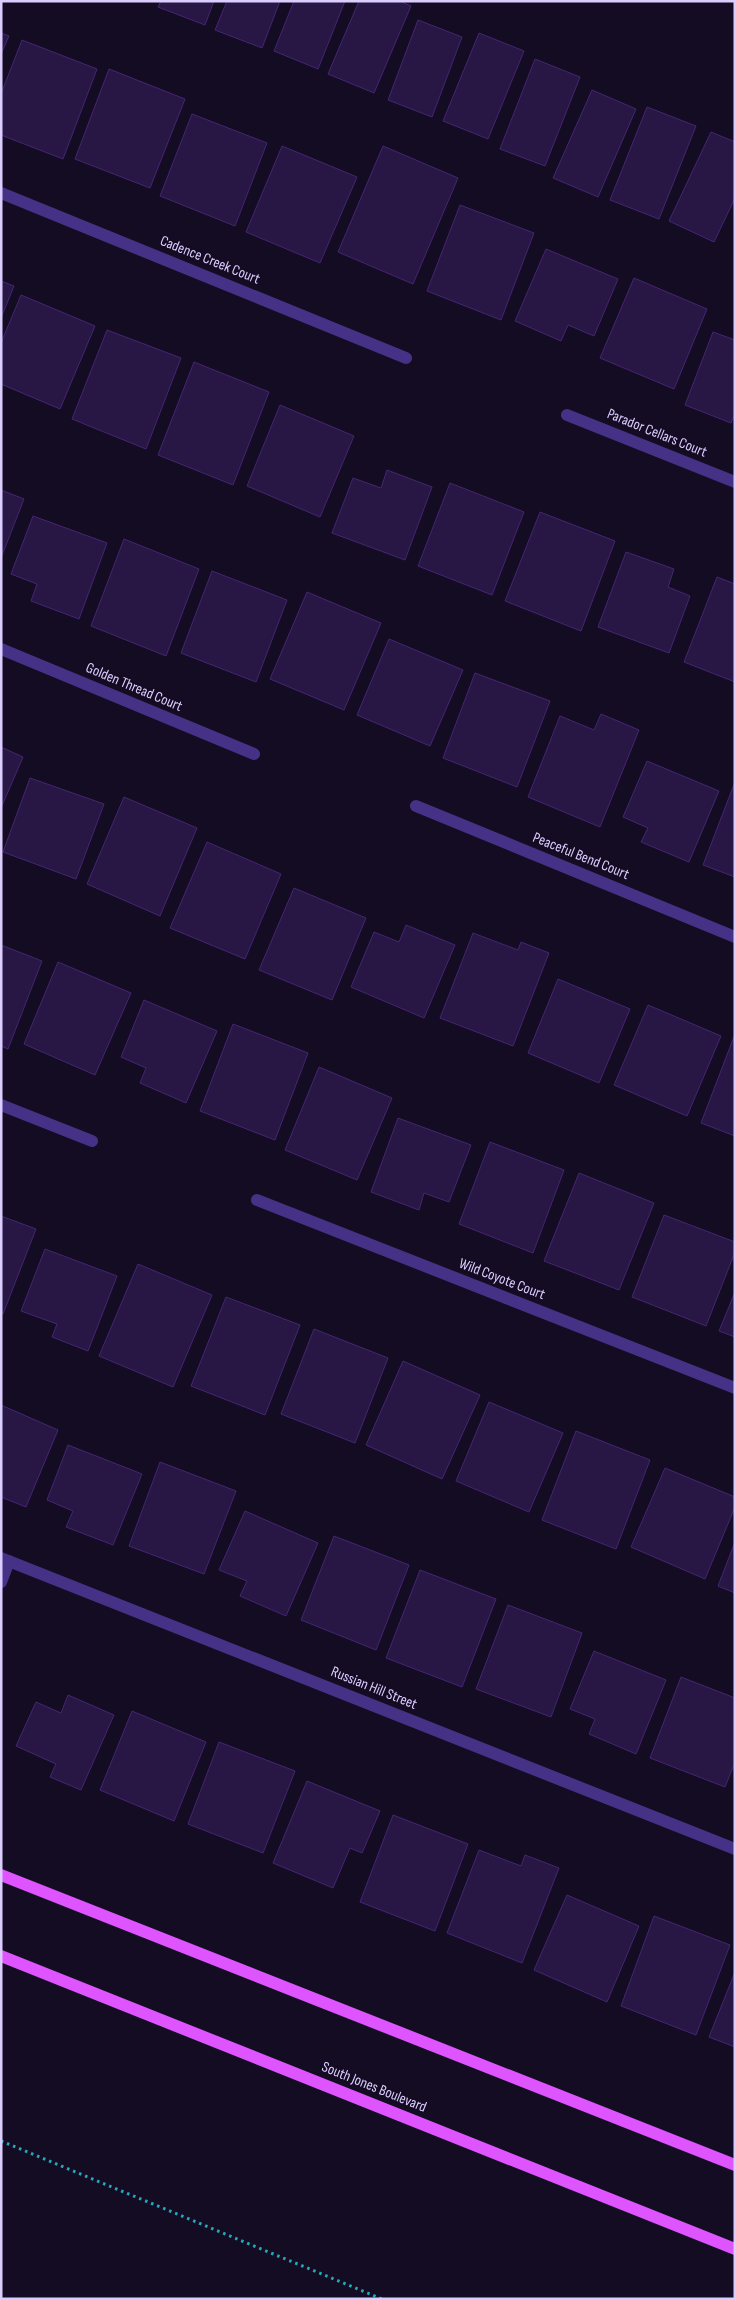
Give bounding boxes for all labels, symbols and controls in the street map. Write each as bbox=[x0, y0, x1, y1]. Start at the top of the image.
street label: Cadence Creek Court bbox=[157, 231, 263, 289]
street label: Parador Cellars Court bbox=[604, 404, 710, 462]
street label: Golden Thread Court bbox=[83, 658, 186, 716]
street label: Peaceful Bend Court bbox=[530, 828, 632, 884]
street label: Wild Coyote Court bbox=[456, 1254, 548, 1304]
street label: Russian Hill Street bbox=[328, 1662, 420, 1714]
street label: South Jones Boulevard bbox=[319, 2057, 429, 2117]

